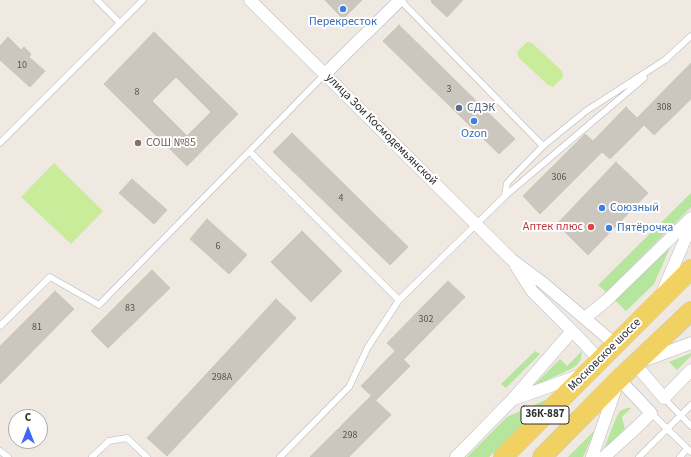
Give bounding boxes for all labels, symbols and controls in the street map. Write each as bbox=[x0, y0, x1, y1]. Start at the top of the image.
marker: Перекресток bbox=[338, 4, 348, 14]
place label: Перекресток bbox=[309, 15, 377, 29]
house number: 10 bbox=[17, 60, 27, 72]
street label: улица Зои Космодемьянской bbox=[322, 71, 440, 189]
house number: 3 bbox=[447, 84, 451, 96]
house number: 8 bbox=[135, 87, 139, 99]
place label: СДЭК bbox=[467, 101, 495, 115]
house number: 308 bbox=[657, 102, 671, 114]
marker: СДЭК bbox=[454, 103, 464, 113]
marker: Ozon bbox=[469, 116, 479, 126]
place label: Ozon bbox=[461, 127, 487, 141]
place label: СОШ №85 bbox=[146, 136, 196, 150]
marker: СОШ №85 bbox=[133, 138, 143, 148]
house number: 306 bbox=[552, 172, 566, 184]
house number: 4 bbox=[339, 193, 343, 205]
place label: Союзный bbox=[610, 201, 659, 215]
marker: Союзный bbox=[597, 203, 607, 213]
place label: Аптек плюс bbox=[523, 220, 583, 234]
place label: Пятёрочка bbox=[617, 221, 673, 235]
marker: Аптек плюс bbox=[586, 222, 596, 232]
marker: Пятёрочка bbox=[604, 223, 614, 233]
house number: 6 bbox=[216, 241, 220, 253]
house number: 83 bbox=[125, 303, 135, 315]
house number: 302 bbox=[419, 314, 433, 326]
street label: Московское шоссе bbox=[566, 316, 644, 394]
house number: 81 bbox=[32, 322, 42, 334]
house number: 298А bbox=[212, 372, 232, 384]
road number: 36К-887 bbox=[521, 406, 569, 424]
north arrow bbox=[8, 409, 48, 449]
text: С bbox=[25, 410, 31, 425]
house number: 298 bbox=[343, 430, 357, 442]

